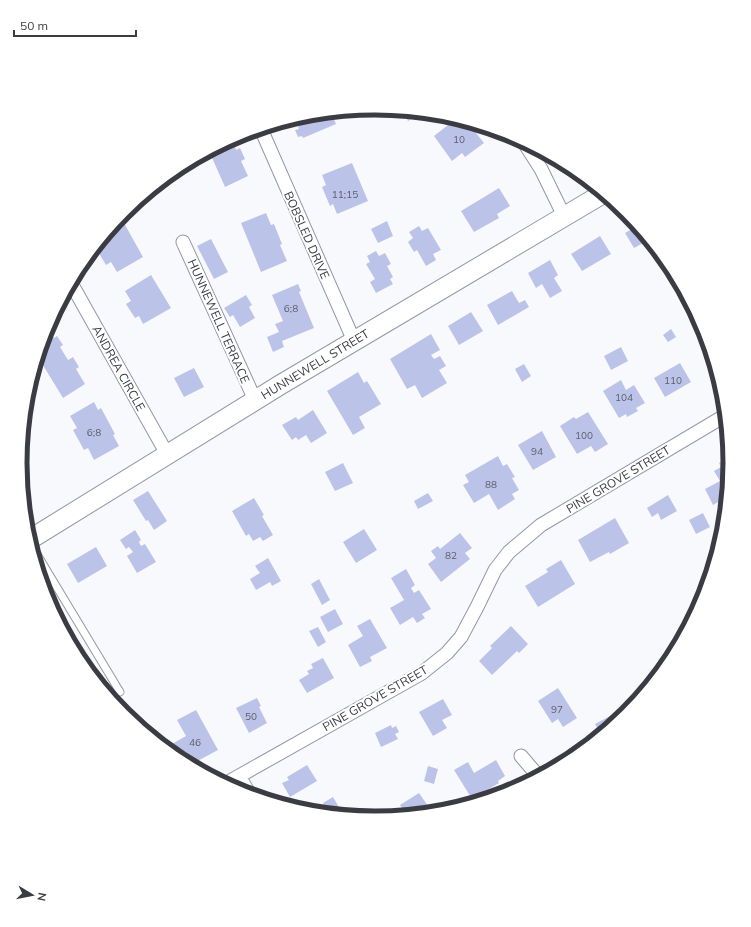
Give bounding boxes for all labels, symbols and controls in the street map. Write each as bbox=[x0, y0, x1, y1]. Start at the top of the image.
scale bar bbox=[14, 12, 136, 38]
text: 50 m bbox=[20, 18, 48, 33]
house number: 10 bbox=[453, 133, 465, 146]
house number: 11;15 bbox=[332, 188, 358, 201]
street label: BOBSLED DRIVE bbox=[281, 189, 333, 281]
street label: HUNNEWELL TERRACE bbox=[185, 257, 253, 385]
house number: 6;8 bbox=[284, 302, 298, 315]
street label: ANDREA CIRCLE bbox=[89, 323, 149, 413]
street label: HUNNEWELL STREET bbox=[258, 325, 372, 402]
house number: 110 bbox=[664, 374, 682, 387]
house number: 104 bbox=[615, 391, 633, 404]
house number: 6;8 bbox=[87, 426, 101, 439]
house number: 100 bbox=[575, 429, 593, 442]
street label: PINE GROVE STREET bbox=[563, 442, 673, 516]
house number: 94 bbox=[531, 445, 543, 458]
house number: 88 bbox=[485, 478, 497, 491]
house number: 82 bbox=[445, 549, 457, 562]
street label: PINE GROVE STREET bbox=[320, 661, 431, 734]
house number: 97 bbox=[551, 703, 563, 716]
house number: 50 bbox=[245, 710, 257, 723]
house number: 46 bbox=[189, 736, 201, 749]
north arrow bbox=[12, 875, 52, 915]
text: N bbox=[34, 891, 49, 902]

